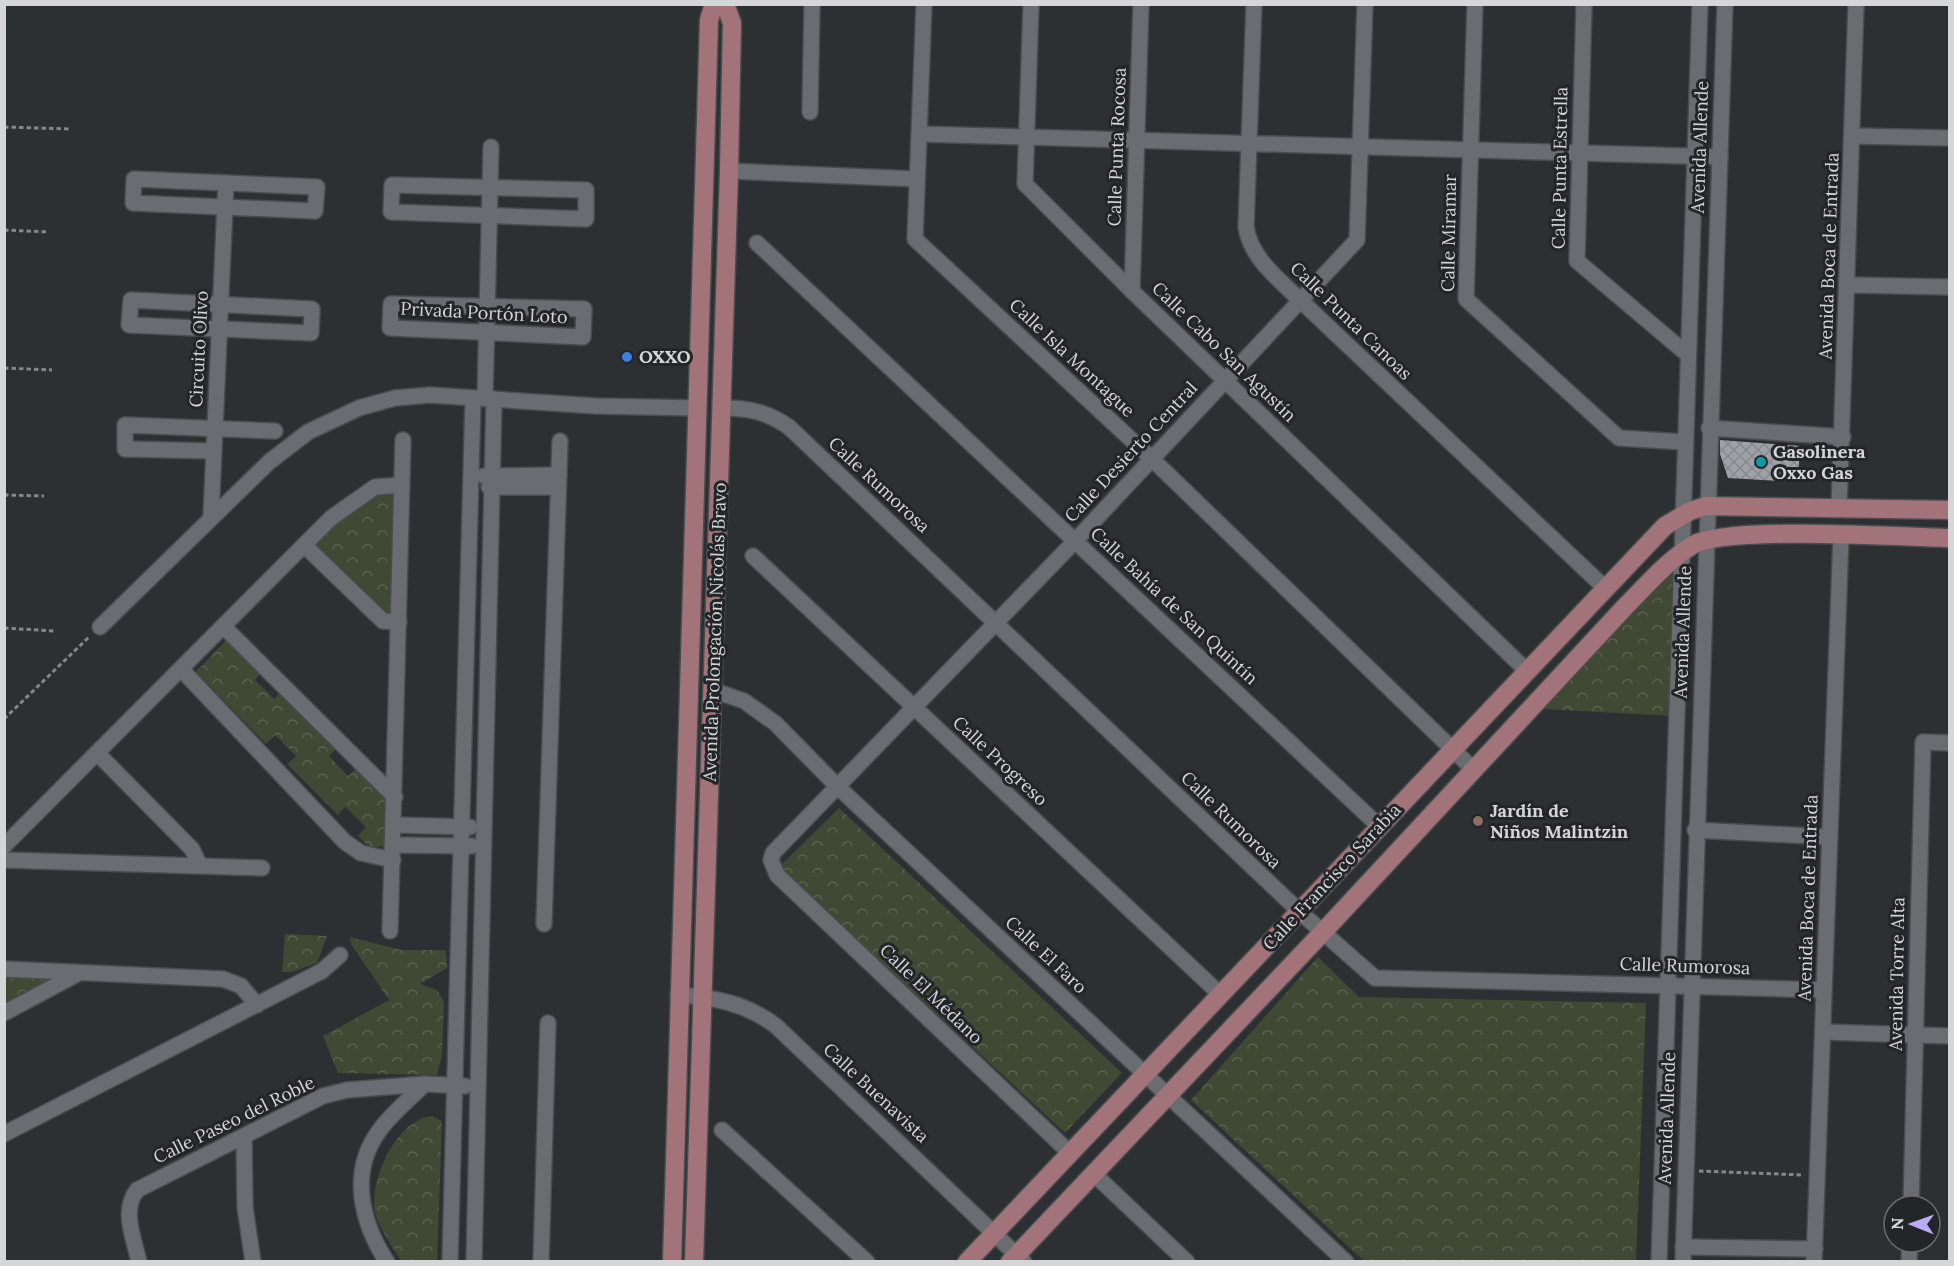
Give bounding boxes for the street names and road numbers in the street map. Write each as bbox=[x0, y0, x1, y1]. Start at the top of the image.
street label: Calle Punta Rocosa bbox=[1102, 67, 1131, 227]
street label: Avenida Allende bbox=[1686, 80, 1713, 215]
street label: Calle Punta Estrella bbox=[1547, 87, 1572, 249]
street label: Avenida Boca de Entrada bbox=[1813, 152, 1844, 361]
street label: Calle Miramar bbox=[1436, 174, 1461, 292]
street label: Calle Punta Canoas bbox=[1286, 257, 1417, 385]
street label: Calle Cabo San Agustín bbox=[1147, 277, 1302, 427]
street label: Circuito Olivo bbox=[184, 290, 213, 408]
street label: Calle Isla Montague bbox=[1005, 293, 1140, 422]
street label: Privada Portón Loto bbox=[400, 297, 568, 328]
street label: Calle Desierto Central bbox=[1059, 376, 1202, 527]
street label: Calle Rumorosa bbox=[824, 432, 935, 538]
street label: Avenida Prolongación Nicolás Bravo bbox=[698, 482, 731, 783]
street label: Calle Bahía de San Quintín bbox=[1086, 522, 1263, 689]
street label: Avenida Allende bbox=[1669, 565, 1696, 700]
street label: Calle Progreso bbox=[948, 711, 1053, 810]
street label: Calle Rumorosa bbox=[1176, 766, 1286, 873]
street label: Avenida Boca de Entrada bbox=[1792, 794, 1823, 1003]
street label: Calle Francisco Sarabia bbox=[1258, 798, 1406, 955]
street label: Avenida Torre Alta bbox=[1884, 897, 1909, 1052]
street label: Calle El Faro bbox=[1001, 911, 1092, 998]
street label: Calle El Médano bbox=[875, 939, 988, 1049]
street label: Calle Rumorosa bbox=[1619, 952, 1751, 979]
street label: Calle Buenavista bbox=[819, 1038, 934, 1148]
street label: Avenida Allende bbox=[1653, 1051, 1680, 1186]
street label: Calle Paseo del Roble bbox=[149, 1070, 318, 1169]

